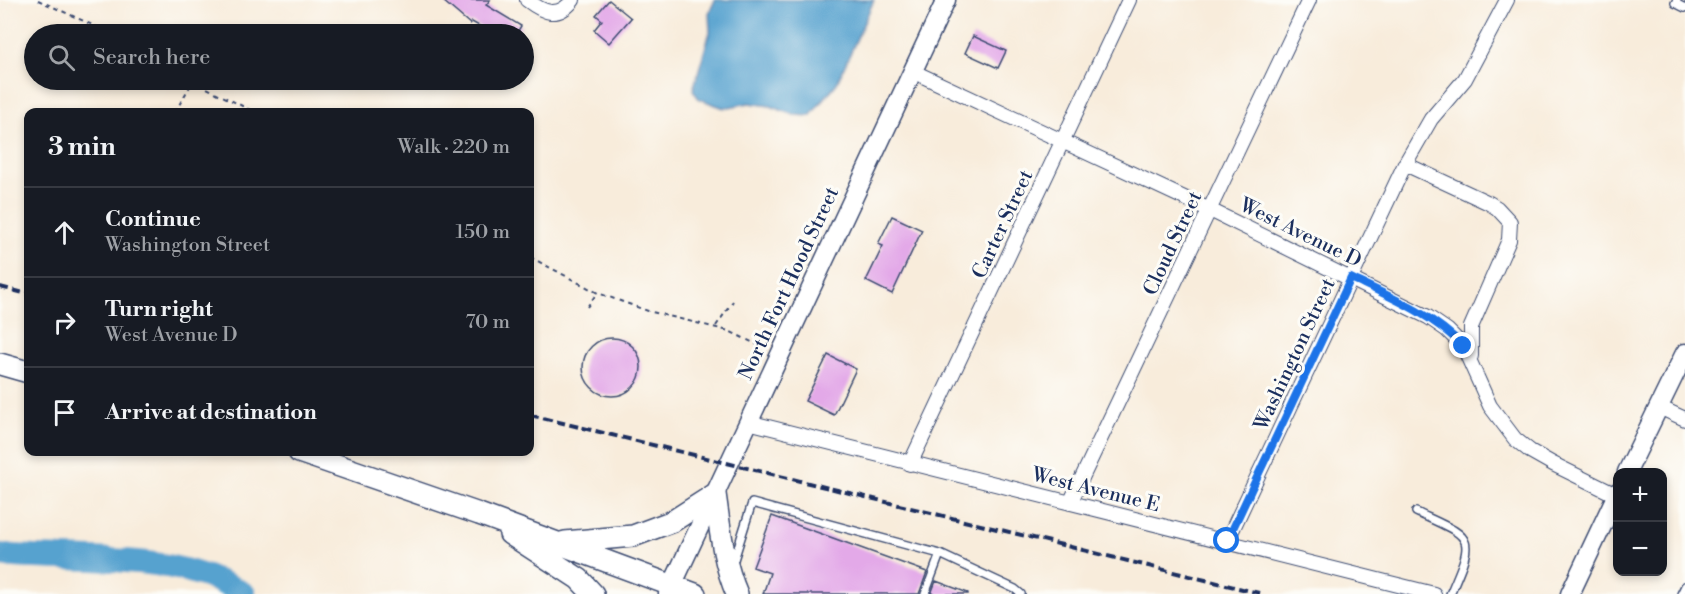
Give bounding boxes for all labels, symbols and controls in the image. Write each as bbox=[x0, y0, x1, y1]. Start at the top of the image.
search box bbox=[24, 24, 534, 90]
icon: search bbox=[45, 41, 78, 74]
text: Search here bbox=[93, 44, 210, 71]
text: 3 min bbox=[48, 131, 116, 163]
text: Walk · 220 m bbox=[397, 135, 510, 160]
street label: Carter Street bbox=[967, 166, 1039, 283]
street label: North Fort Hood Street bbox=[734, 183, 845, 384]
street label: Cloud Street bbox=[1138, 188, 1208, 300]
street label: West Avenue D bbox=[1234, 193, 1365, 274]
text: Continue bbox=[105, 206, 201, 233]
icon: ahead bbox=[48, 216, 81, 249]
text: 150 m bbox=[455, 220, 510, 245]
text: Washington Street bbox=[105, 233, 270, 258]
street label: Washington Street bbox=[1249, 275, 1342, 436]
text: Turn right bbox=[105, 296, 213, 323]
icon: right bbox=[48, 306, 81, 339]
text: 70 m bbox=[466, 310, 510, 335]
text: West Avenue D bbox=[105, 323, 238, 348]
route end bbox=[1449, 332, 1475, 358]
icon: arrive bbox=[48, 396, 81, 429]
text: Arrive at destination bbox=[105, 399, 317, 426]
street label: West Avenue E bbox=[1028, 462, 1162, 518]
map controls bbox=[1613, 468, 1667, 576]
button: + bbox=[1613, 468, 1667, 522]
button: − bbox=[1613, 522, 1667, 576]
route start bbox=[1213, 527, 1239, 553]

